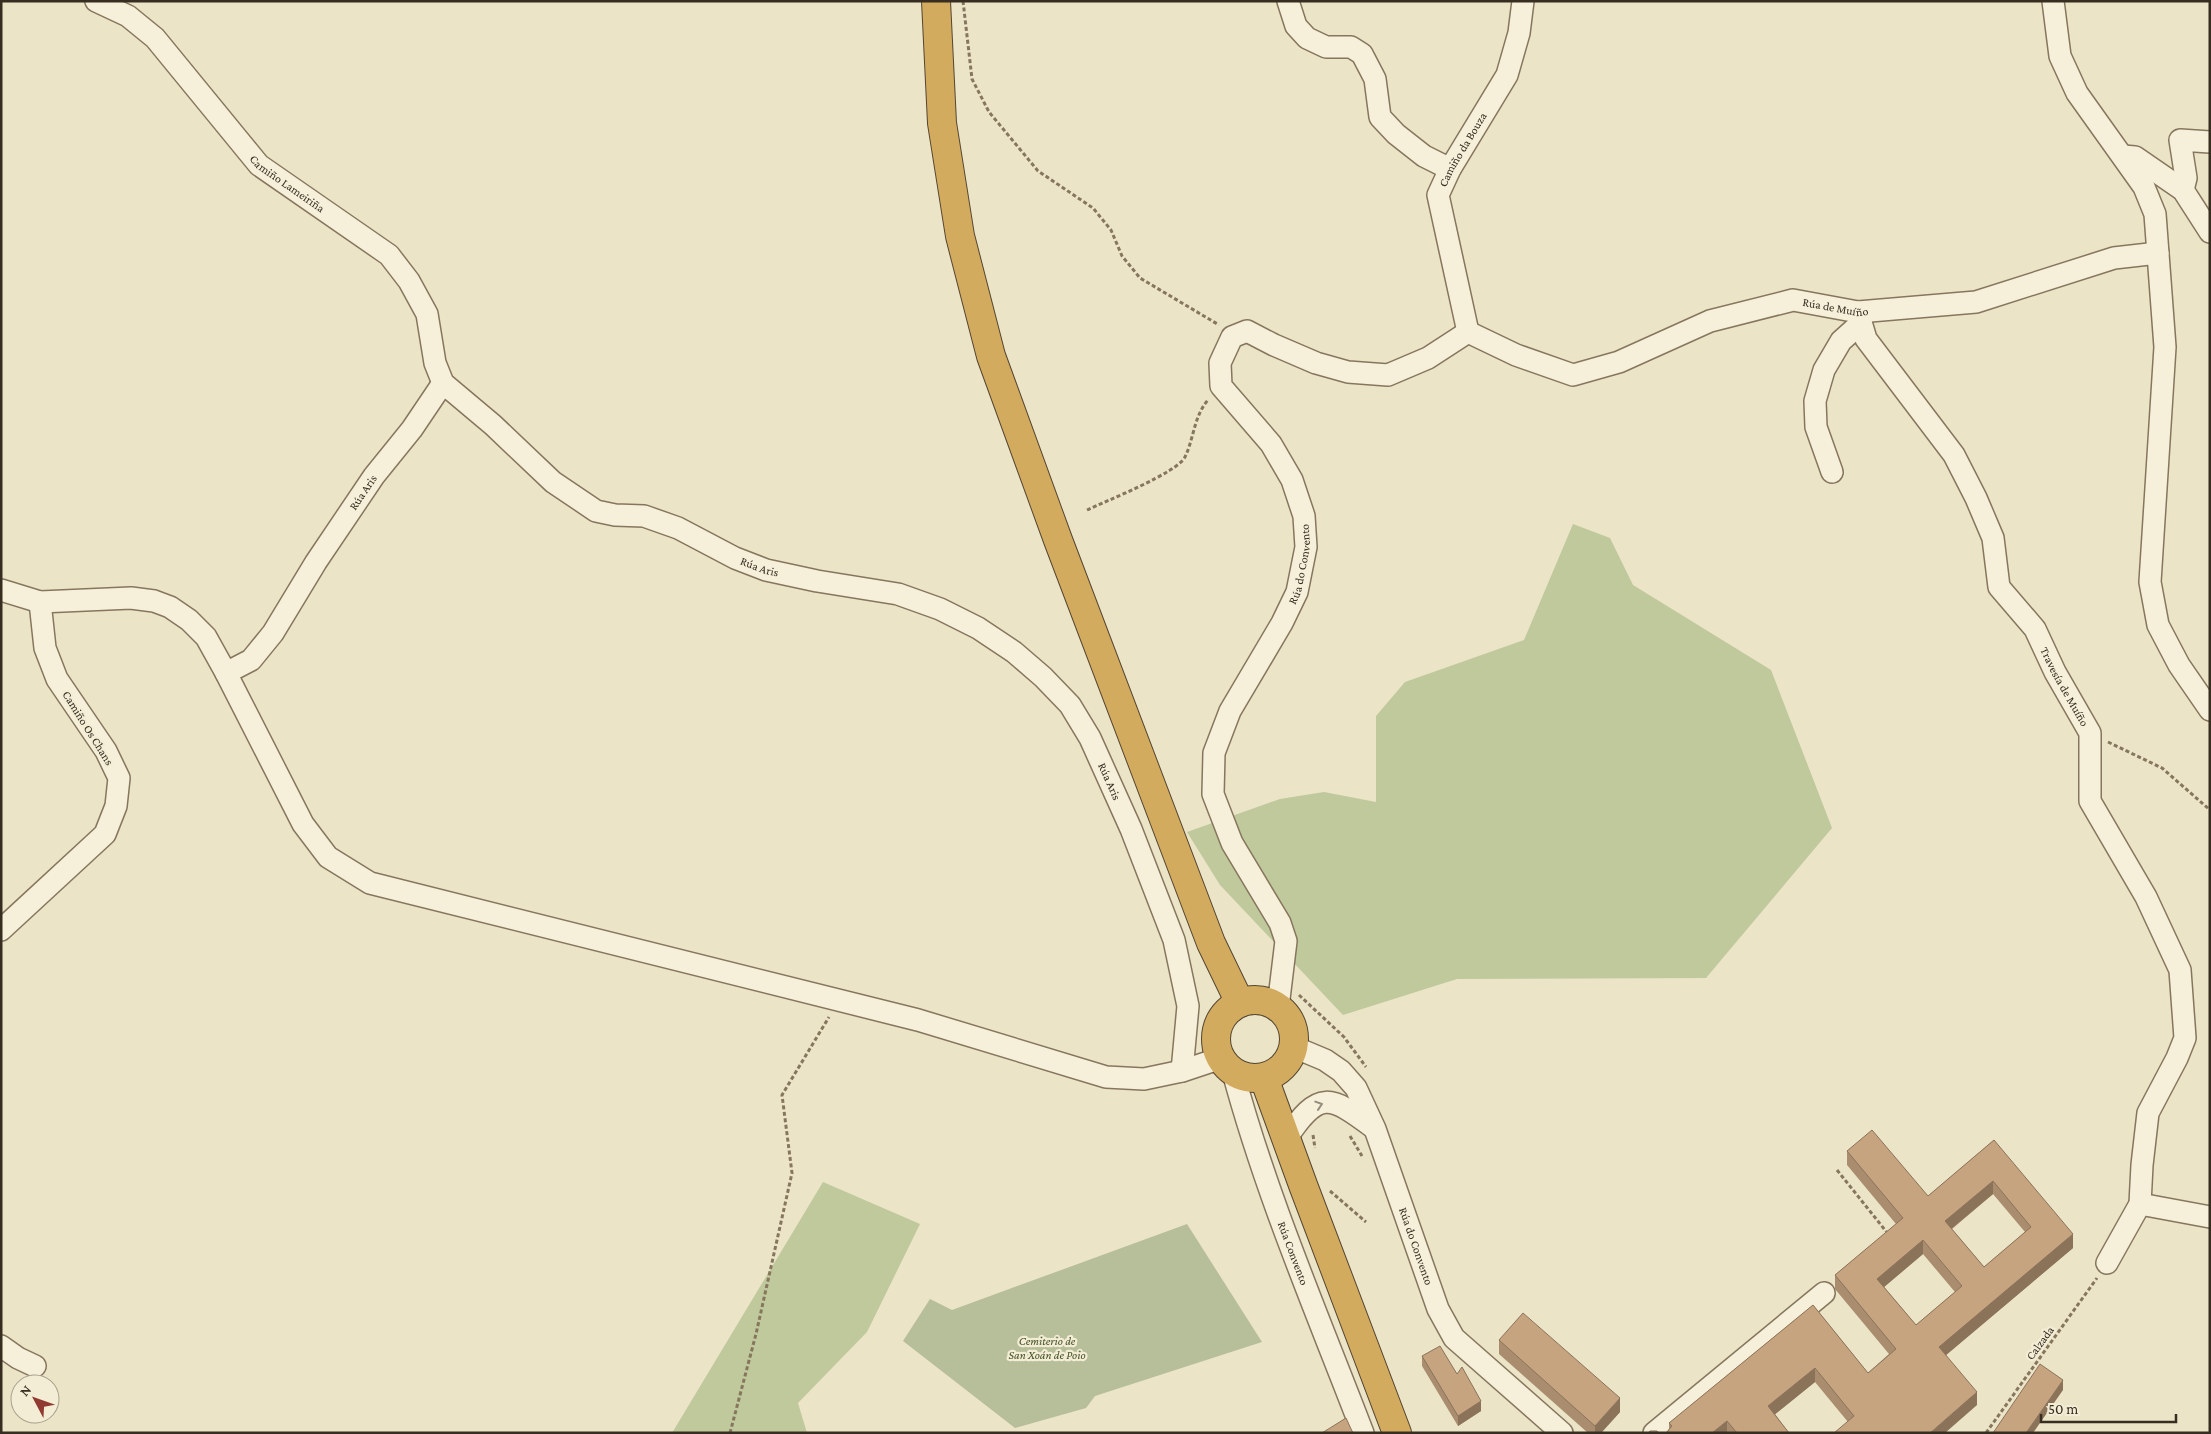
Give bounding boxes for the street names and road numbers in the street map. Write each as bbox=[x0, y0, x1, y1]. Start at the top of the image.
street label: Camiño da Bouza bbox=[1436, 109, 1490, 189]
street label: Camiño Lameiriña bbox=[247, 152, 328, 216]
street label: Rúa de Muíño bbox=[1801, 295, 1869, 319]
street label: Rúa Aris bbox=[346, 472, 380, 513]
street label: Rúa do Convento bbox=[1285, 524, 1313, 607]
street label: Rúa Aris bbox=[738, 554, 780, 580]
street label: Travesía de Muíño bbox=[2037, 645, 2092, 729]
street label: Camiño Os Chans bbox=[59, 688, 117, 768]
street label: Rúa Aris bbox=[1095, 760, 1124, 803]
street label: Rúa do Convento bbox=[1396, 1205, 1436, 1287]
street label: Rúa Convento bbox=[1275, 1219, 1312, 1287]
street label: Calzada bbox=[2023, 1323, 2057, 1363]

